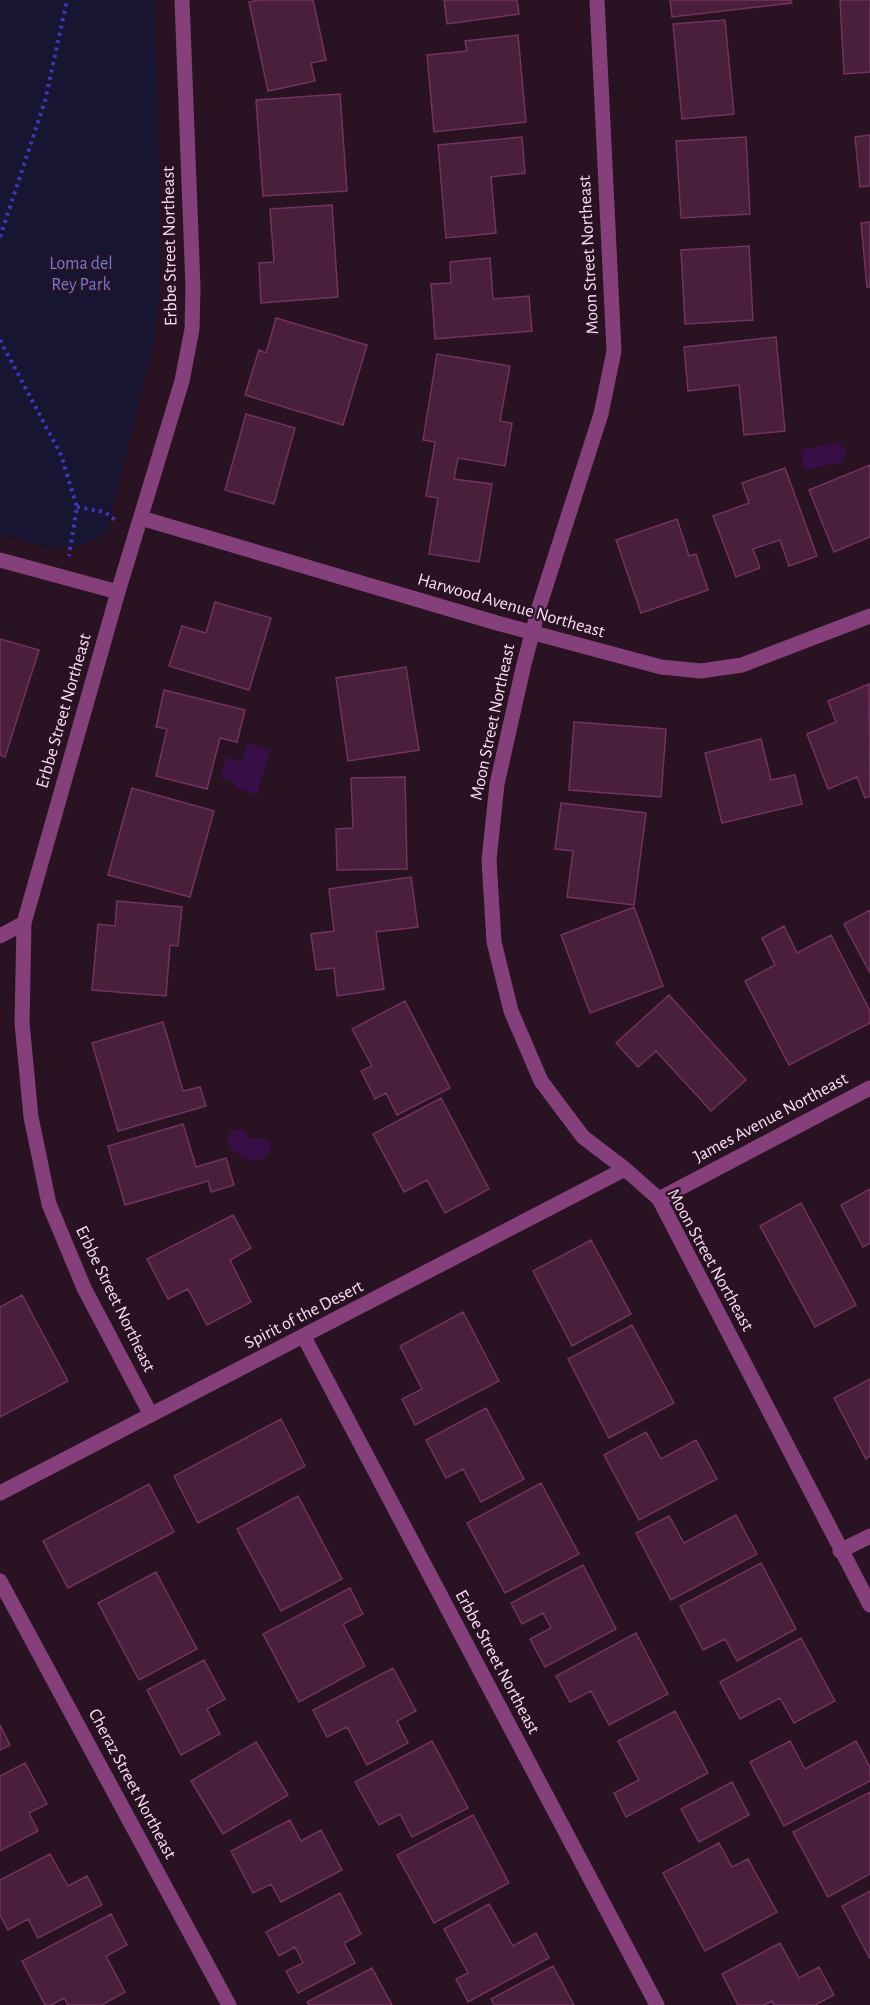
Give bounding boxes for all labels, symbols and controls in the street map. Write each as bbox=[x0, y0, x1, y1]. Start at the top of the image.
street label: Erbbe Street Northeast bbox=[160, 166, 180, 326]
street label: Moon Street Northeast bbox=[576, 175, 602, 335]
park label: Loma del Rey Park bbox=[49, 255, 113, 294]
street label: Harwood Avenue Northeast bbox=[415, 571, 607, 641]
street label: Erbbe Street Northeast bbox=[33, 631, 95, 790]
street label: Moon Street Northeast bbox=[468, 642, 518, 802]
street label: James Avenue Northeast bbox=[691, 1070, 851, 1166]
street label: Moon Street Northeast bbox=[663, 1186, 757, 1334]
street label: Erbbe Street Northeast bbox=[72, 1223, 158, 1375]
street label: Spirit of the Desert bbox=[242, 1277, 367, 1353]
street label: Erbbe Street Northeast bbox=[452, 1587, 543, 1737]
street label: Cheraz Street Northeast bbox=[85, 1706, 179, 1862]

